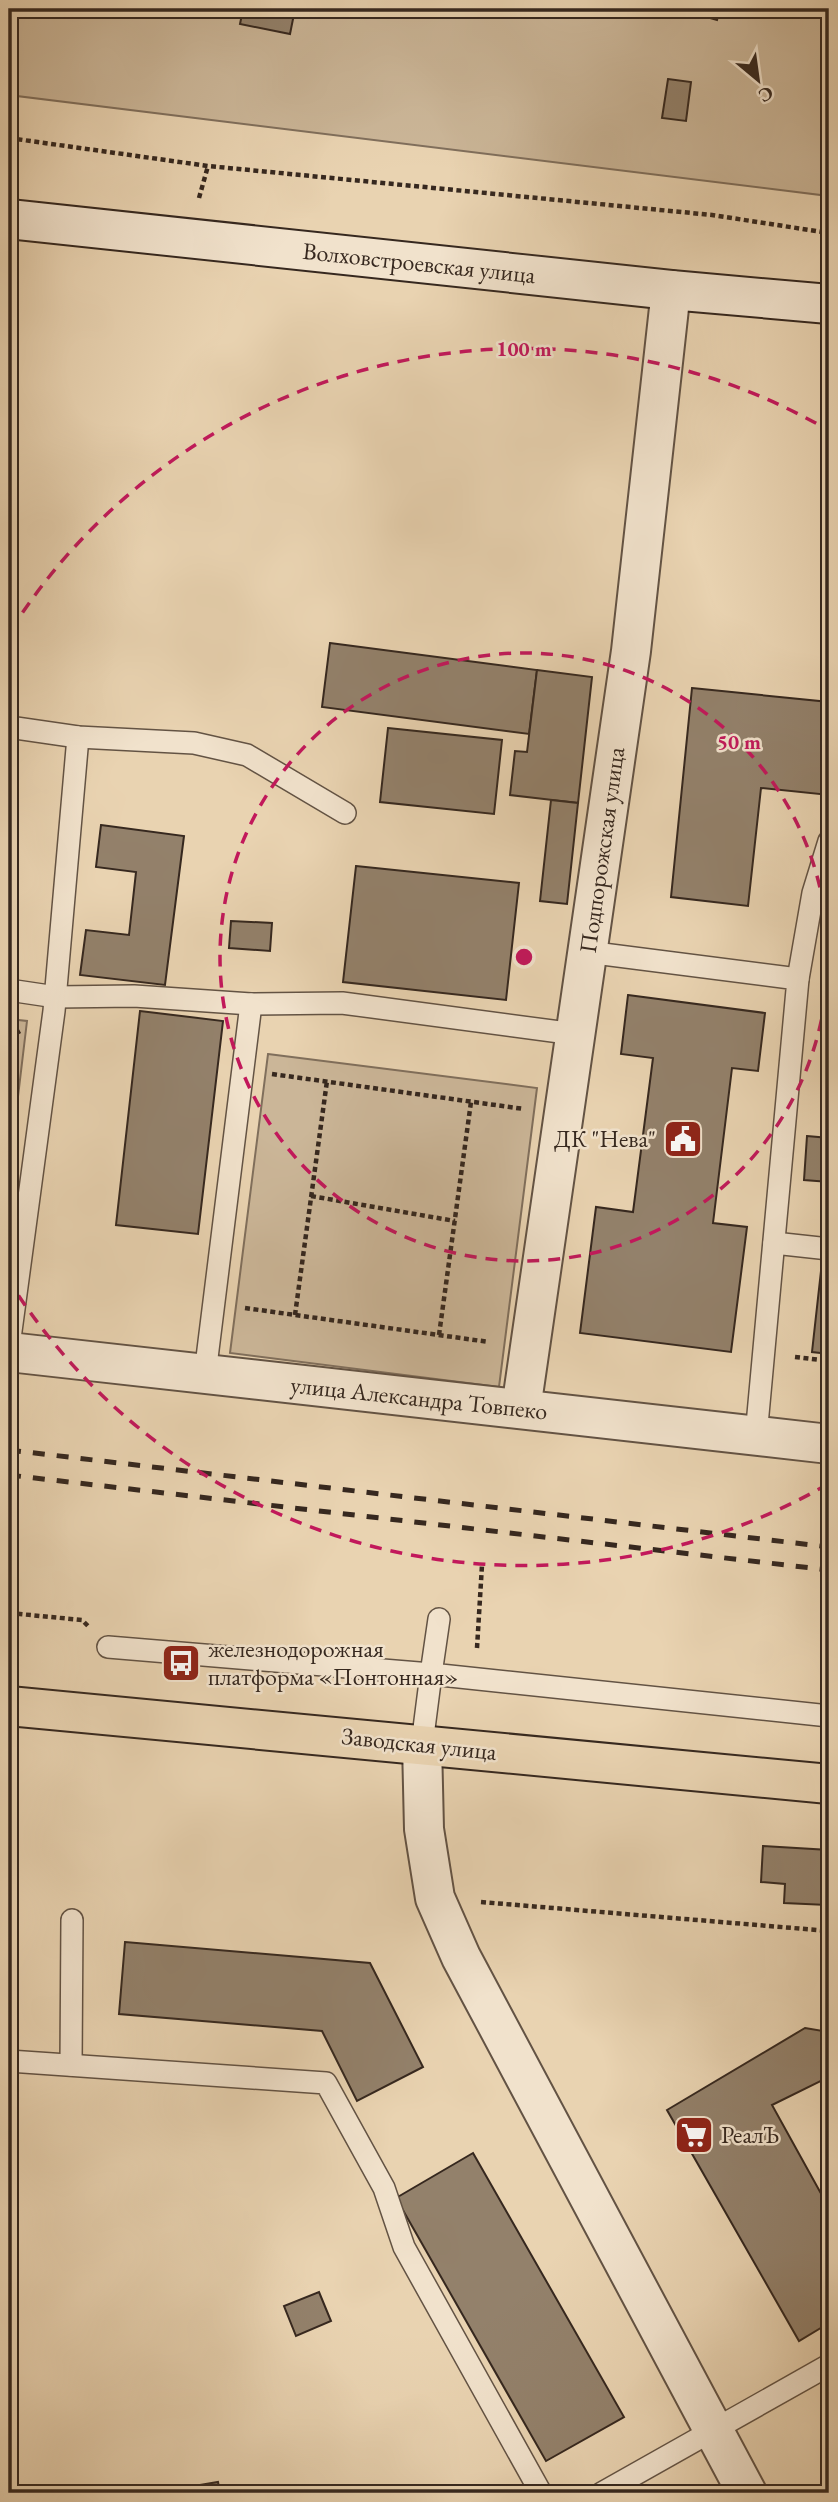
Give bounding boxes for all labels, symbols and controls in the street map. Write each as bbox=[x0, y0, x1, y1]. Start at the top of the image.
north arrow bbox=[722, 46, 792, 116]
text: С bbox=[754, 80, 778, 109]
street label: Волховстроевская улица bbox=[301, 235, 537, 290]
text: 100 m bbox=[496, 335, 552, 362]
text: 50 m bbox=[717, 728, 761, 755]
street label: Подпорожская улица bbox=[572, 744, 631, 955]
centre of rings bbox=[512, 945, 536, 969]
public building icon: ДК "Нева" bbox=[662, 1118, 704, 1160]
place label: ДК "Нева" bbox=[554, 1123, 656, 1154]
street label: улица Александра Товпеко bbox=[289, 1369, 549, 1426]
place label: железнодорожная платформа «Понтонная» bbox=[208, 1633, 458, 1692]
bus stop icon: железнодорожная платформа «Понтонная» bbox=[160, 1642, 202, 1684]
street label: Заводская улица bbox=[340, 1720, 499, 1767]
supermarket icon: РеалЪ bbox=[673, 2114, 715, 2156]
place label: РеалЪ bbox=[721, 2119, 779, 2150]

